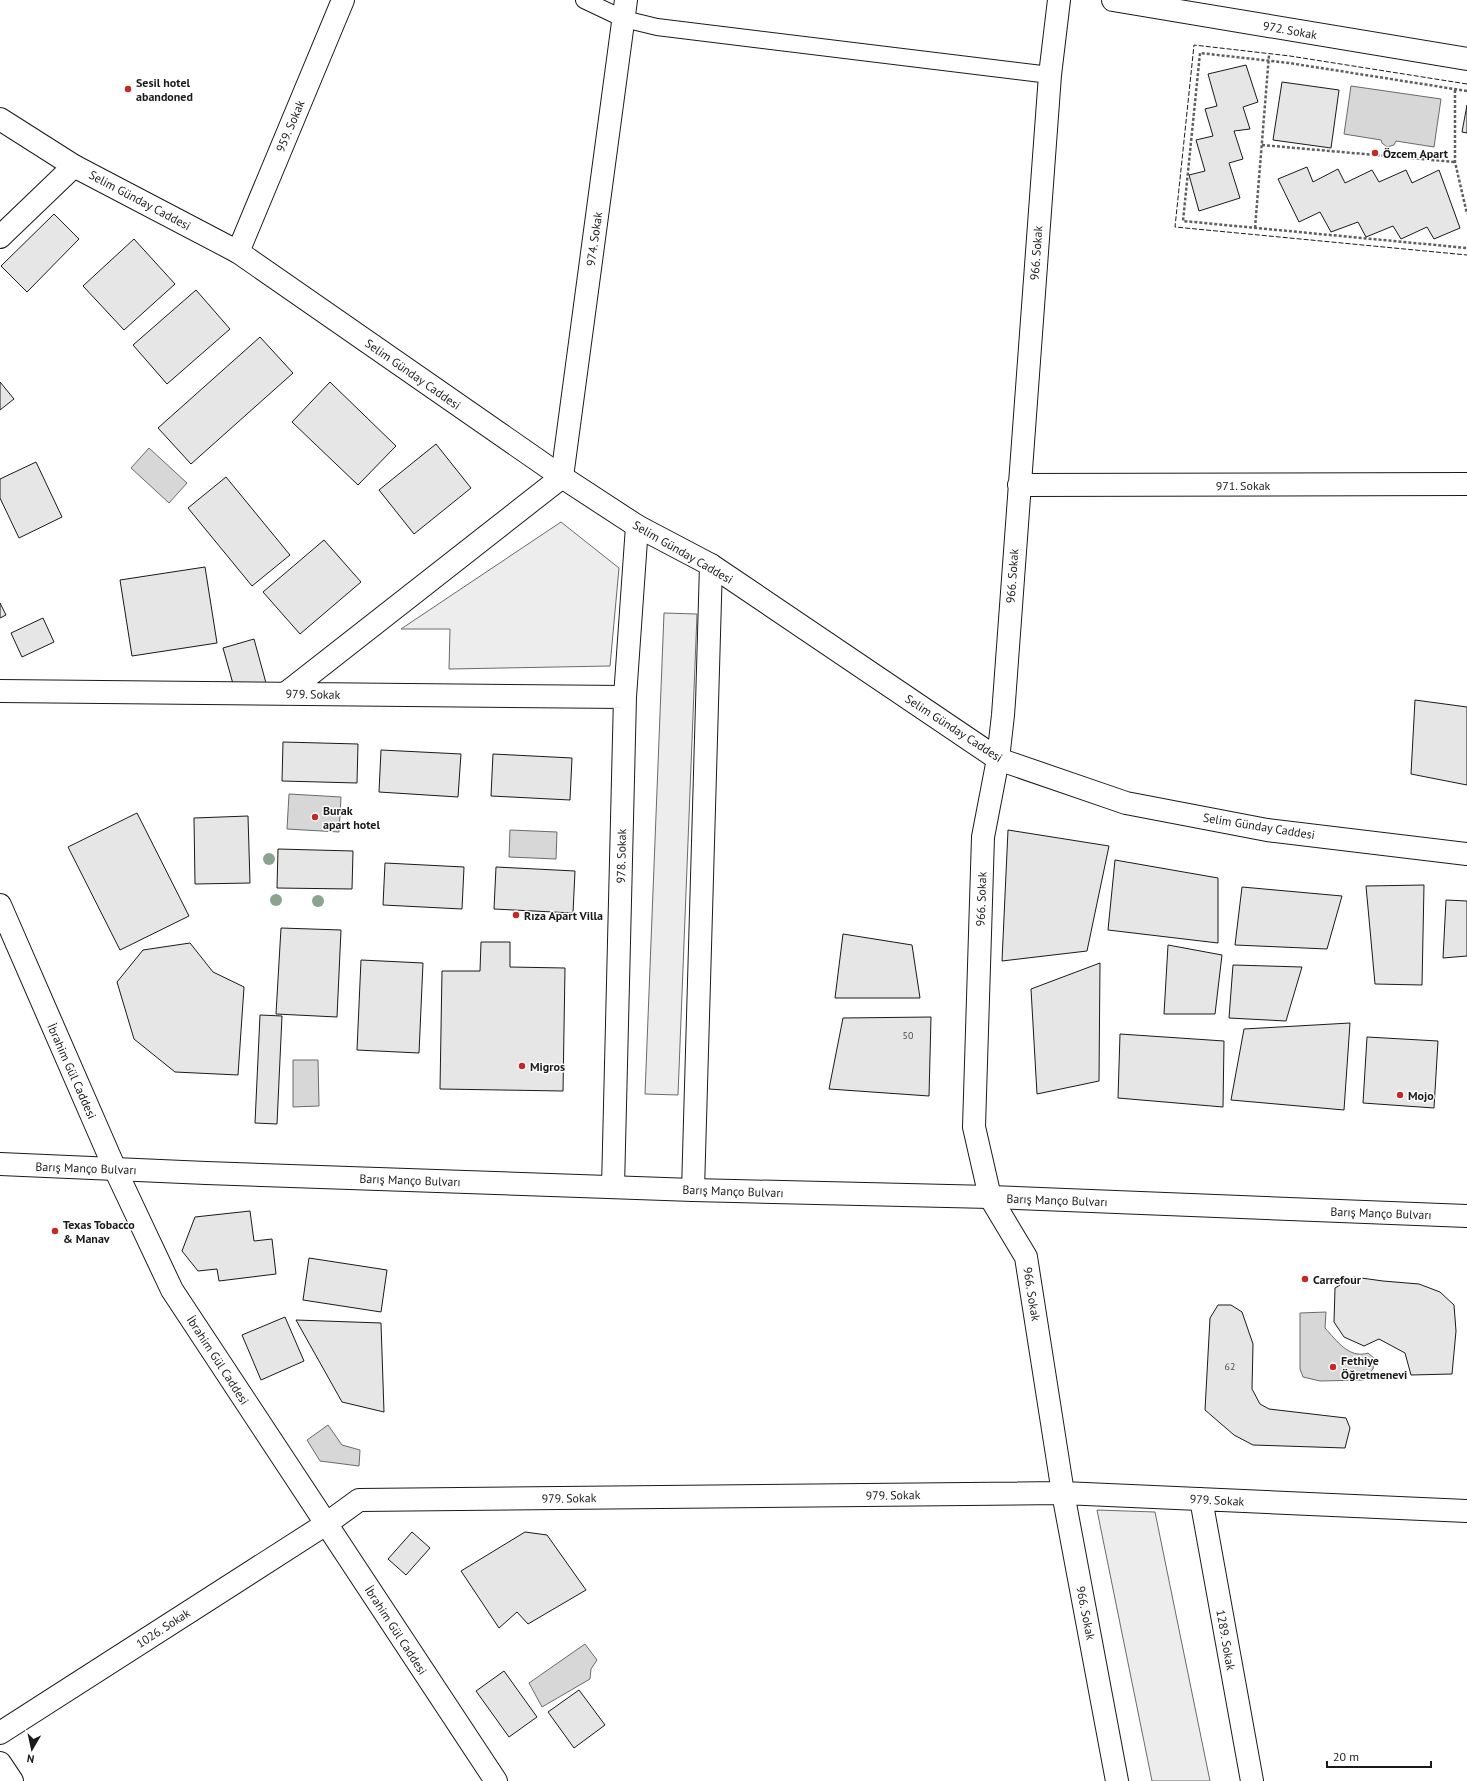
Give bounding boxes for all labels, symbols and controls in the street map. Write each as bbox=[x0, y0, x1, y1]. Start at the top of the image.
street label: 972. Sokak bbox=[1262, 18, 1318, 42]
place label: Sesil hotel abandoned bbox=[136, 75, 193, 104]
marker: Sesil hotel abandoned bbox=[123, 84, 133, 94]
street label: 959. Sokak bbox=[272, 98, 308, 154]
place label: Özcem Apart bbox=[1383, 146, 1449, 161]
marker: Özcem Apart bbox=[1370, 148, 1380, 158]
street label: Selim Günday Caddesi bbox=[87, 167, 193, 233]
street label: 974. Sokak bbox=[583, 211, 605, 267]
street label: 966. Sokak bbox=[1027, 225, 1045, 281]
street label: Selim Günday Caddesi bbox=[362, 335, 464, 413]
street label: 971. Sokak bbox=[1216, 478, 1271, 493]
street label: Selim Günday Caddesi bbox=[630, 517, 736, 587]
street label: 966. Sokak bbox=[1003, 548, 1021, 604]
street label: 979. Sokak bbox=[286, 686, 341, 702]
street label: Selim Günday Caddesi bbox=[902, 691, 1006, 765]
place label: Burak apart hotel bbox=[323, 803, 380, 832]
street label: Selim Günday Caddesi bbox=[1202, 810, 1316, 842]
marker: Burak apart hotel bbox=[310, 812, 320, 822]
street label: 978. Sokak bbox=[613, 828, 629, 883]
street label: 966. Sokak bbox=[973, 871, 989, 927]
place label: Rıza Apart Villa bbox=[524, 908, 603, 923]
marker: Rıza Apart Villa bbox=[511, 910, 521, 920]
street label: İbrahim Gül Caddesi bbox=[44, 1021, 100, 1121]
house number: 50 bbox=[903, 1029, 914, 1042]
place label: Migros bbox=[530, 1059, 565, 1074]
marker: Migros bbox=[517, 1061, 527, 1071]
place label: Mojo bbox=[1408, 1088, 1434, 1103]
marker: Mojo bbox=[1395, 1090, 1405, 1100]
street label: Barış Manço Bulvarı bbox=[35, 1159, 137, 1177]
street label: Barış Manço Bulvarı bbox=[359, 1171, 461, 1189]
street label: Barış Manço Bulvarı bbox=[682, 1182, 784, 1200]
street label: Barış Manço Bulvarı bbox=[1006, 1191, 1108, 1209]
street label: Barış Manço Bulvarı bbox=[1330, 1204, 1432, 1222]
place label: Texas Tobacco & Manav bbox=[63, 1217, 135, 1246]
marker: Texas Tobacco & Manav bbox=[50, 1226, 60, 1236]
street label: 966. Sokak bbox=[1020, 1266, 1044, 1322]
place label: Carrefour bbox=[1313, 1272, 1362, 1287]
marker: Carrefour bbox=[1300, 1274, 1310, 1284]
street label: İbrahim Gül Caddesi bbox=[184, 1313, 252, 1407]
place label: Fethiye Öğretmenevi bbox=[1341, 1353, 1407, 1382]
house number: 62 bbox=[1225, 1360, 1235, 1373]
marker: Fethiye Öğretmenevi bbox=[1328, 1362, 1338, 1372]
street label: 979. Sokak bbox=[866, 1487, 921, 1503]
street label: 979. Sokak bbox=[542, 1490, 597, 1506]
street label: 979. Sokak bbox=[1189, 1491, 1245, 1509]
street label: İbrahim Gül Caddesi bbox=[362, 1583, 430, 1677]
street label: 966. Sokak bbox=[1073, 1585, 1099, 1642]
street label: 1026. Sokak bbox=[133, 1605, 193, 1651]
street label: 1289. Sokak bbox=[1213, 1609, 1239, 1672]
north arrow bbox=[12, 1729, 52, 1769]
scale bar bbox=[1327, 1743, 1431, 1769]
text: 20 m bbox=[1333, 1749, 1359, 1764]
text: N bbox=[26, 1751, 35, 1766]

